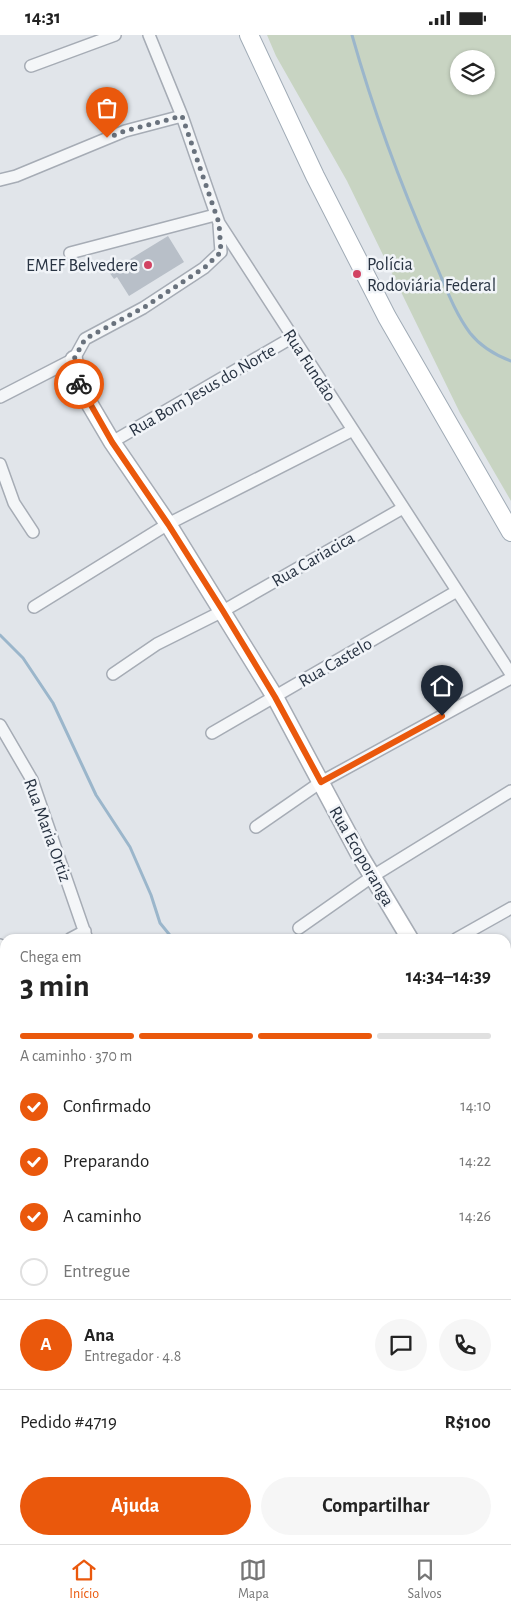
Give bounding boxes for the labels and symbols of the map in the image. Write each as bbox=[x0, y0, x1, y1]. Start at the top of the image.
pin bbox=[86, 87, 128, 138]
place label: Polícia Rodoviária Federal bbox=[367, 256, 496, 295]
place label: EMEF Belvedere bbox=[26, 257, 138, 275]
marker: EMEF Belvedere bbox=[142, 259, 154, 271]
marker: Polícia Rodoviária Federal bbox=[351, 268, 363, 280]
street label: Rua Fundão bbox=[279, 326, 339, 405]
street label: Rua Bom Jesus do Norte bbox=[126, 342, 279, 440]
courier bbox=[54, 359, 104, 409]
street label: Rua Cariacica bbox=[269, 529, 358, 591]
street label: Rua Castelo bbox=[296, 635, 375, 691]
pin bbox=[421, 665, 463, 716]
street label: Rua Maria Ortiz bbox=[20, 776, 74, 884]
street label: Rua Ecoporanga bbox=[325, 804, 397, 909]

